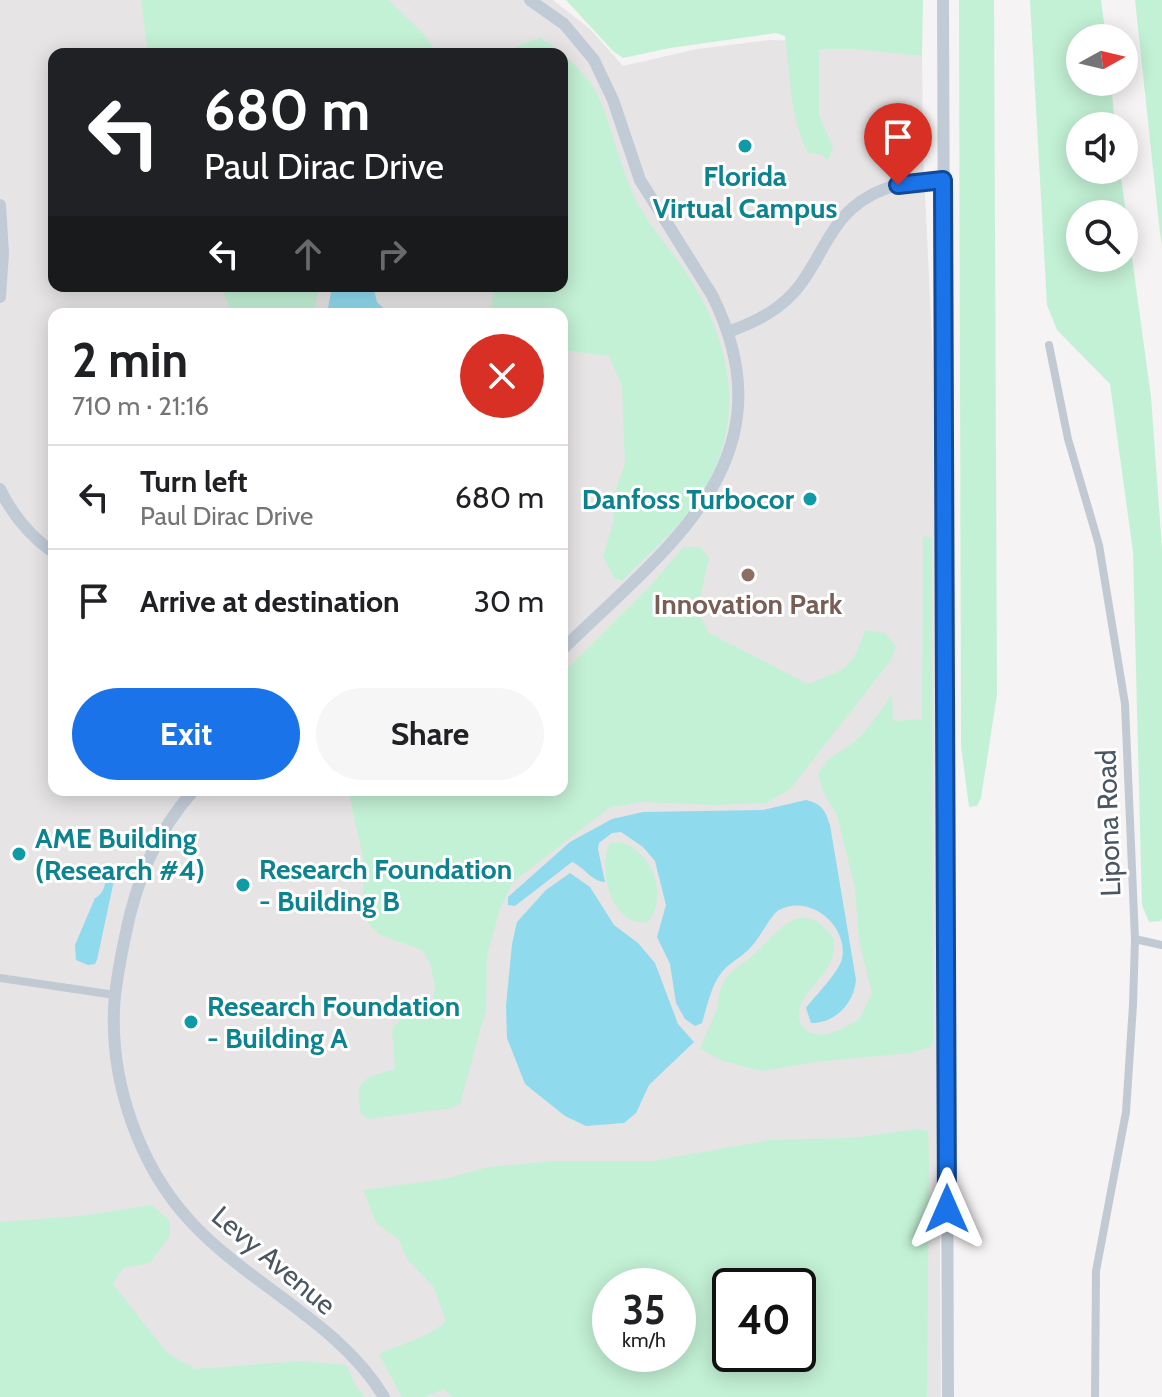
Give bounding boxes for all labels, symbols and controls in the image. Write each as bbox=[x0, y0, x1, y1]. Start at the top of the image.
north arrow bbox=[1066, 24, 1138, 96]
map controls bbox=[1066, 24, 1138, 272]
text: 680 m bbox=[204, 76, 370, 144]
icon: left bbox=[72, 80, 176, 184]
pin bbox=[864, 103, 932, 185]
button: sound bbox=[1066, 112, 1138, 184]
icon: arrive bbox=[876, 115, 920, 159]
marker: Florida Virtual Campus bbox=[736, 137, 754, 155]
text: Paul Dirac Drive bbox=[204, 144, 444, 188]
place label: Florida Virtual Campus bbox=[653, 159, 837, 225]
button: search bbox=[1066, 200, 1138, 272]
icon: left bbox=[202, 232, 246, 276]
icon: ahead bbox=[286, 232, 330, 276]
icon: right bbox=[370, 232, 414, 276]
text: 2 min bbox=[72, 331, 188, 389]
button: close bbox=[460, 334, 544, 418]
text: 710 m · 21:16 bbox=[72, 390, 209, 422]
text: Turn left bbox=[140, 463, 248, 500]
icon: left bbox=[72, 475, 116, 519]
text: 680 m bbox=[455, 479, 544, 516]
place label: Danfoss Turbocor bbox=[582, 482, 795, 516]
marker: Danfoss Turbocor bbox=[801, 490, 819, 508]
text: Paul Dirac Drive bbox=[140, 500, 313, 532]
marker: Innovation Park bbox=[739, 566, 757, 584]
icon: arrive bbox=[72, 579, 116, 623]
text: Arrive at destination bbox=[140, 583, 400, 620]
text: 30 m bbox=[474, 583, 544, 620]
place label: Innovation Park bbox=[654, 587, 843, 621]
button: Exit bbox=[72, 688, 300, 780]
button: Share bbox=[316, 688, 544, 780]
street label: Lipona Road bbox=[1088, 749, 1128, 897]
place label: AME Building (Research #4) bbox=[35, 821, 205, 887]
marker: AME Building (Research #4) bbox=[10, 845, 28, 863]
place label: Research Foundation - Building B bbox=[259, 852, 512, 918]
marker: Research Foundation - Building B bbox=[234, 876, 252, 894]
place label: Research Foundation - Building A bbox=[207, 989, 460, 1055]
marker: Research Foundation - Building A bbox=[182, 1013, 200, 1031]
position arrow bbox=[905, 1167, 989, 1251]
street label: Levy Avenue bbox=[205, 1198, 343, 1322]
speed limit sign: 40 bbox=[712, 1268, 816, 1372]
text: 35 bbox=[622, 1285, 666, 1334]
text: km/h bbox=[622, 1328, 666, 1352]

